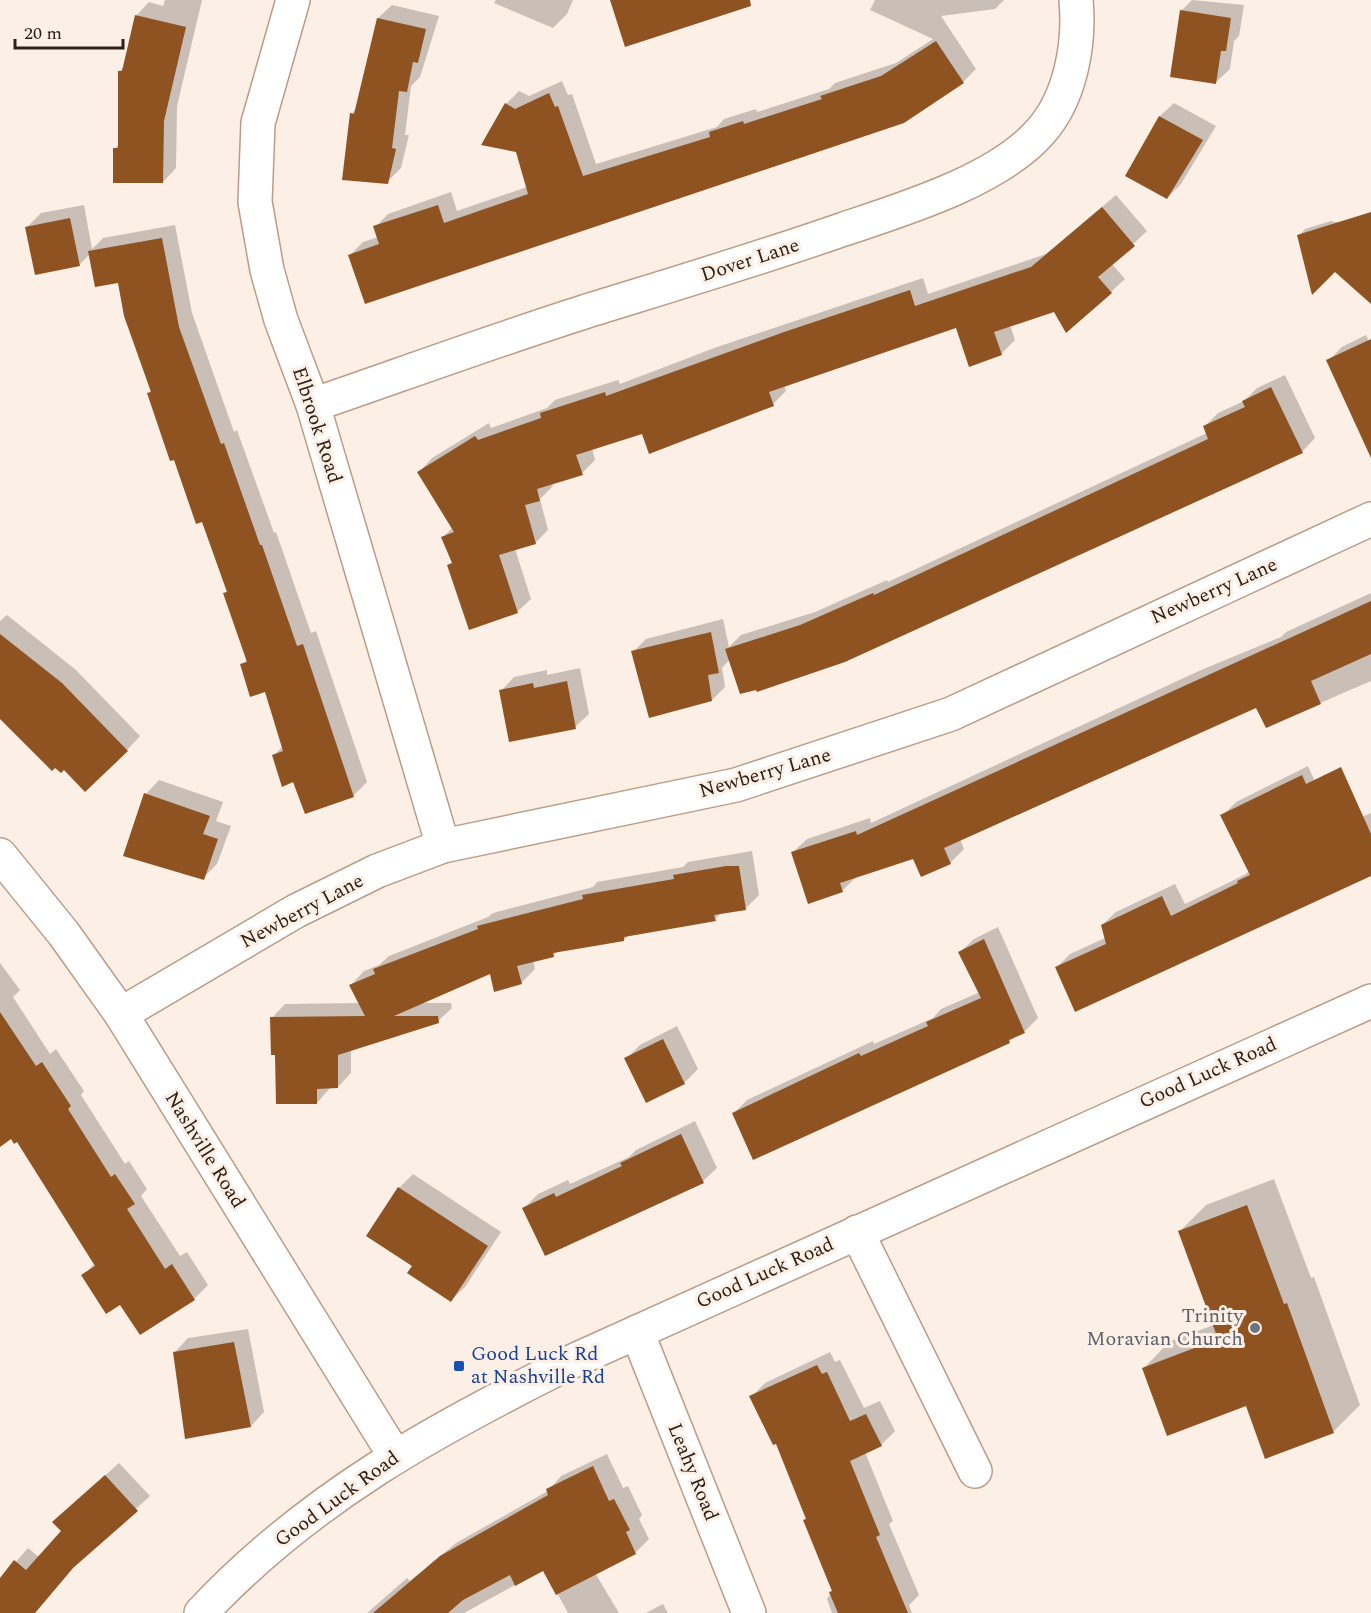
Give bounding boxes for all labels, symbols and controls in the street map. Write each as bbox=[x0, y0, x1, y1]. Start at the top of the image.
scale bar bbox=[15, 12, 123, 50]
text: 20 m bbox=[24, 20, 62, 47]
street label: Dover Lane bbox=[697, 230, 803, 290]
street label: Elbrook Road bbox=[284, 363, 350, 487]
street label: Newberry Lane bbox=[1146, 550, 1282, 632]
street label: Newberry Lane bbox=[696, 740, 834, 806]
street label: Newberry Lane bbox=[235, 866, 369, 956]
street label: Good Luck Road bbox=[1134, 1029, 1282, 1117]
street label: Nashville Road bbox=[157, 1086, 253, 1214]
street label: Good Luck Road bbox=[691, 1229, 839, 1317]
place label: Trinity Moravian Church bbox=[1086, 1301, 1244, 1354]
marker: Trinity Moravian Church bbox=[1248, 1321, 1262, 1335]
place label: Good Luck Rd at Nashville Rd bbox=[471, 1339, 605, 1392]
marker: Good Luck Rd at Nashville Rd bbox=[452, 1359, 466, 1373]
street label: Leahy Road bbox=[660, 1419, 726, 1525]
street label: Good Luck Road bbox=[268, 1443, 406, 1555]

